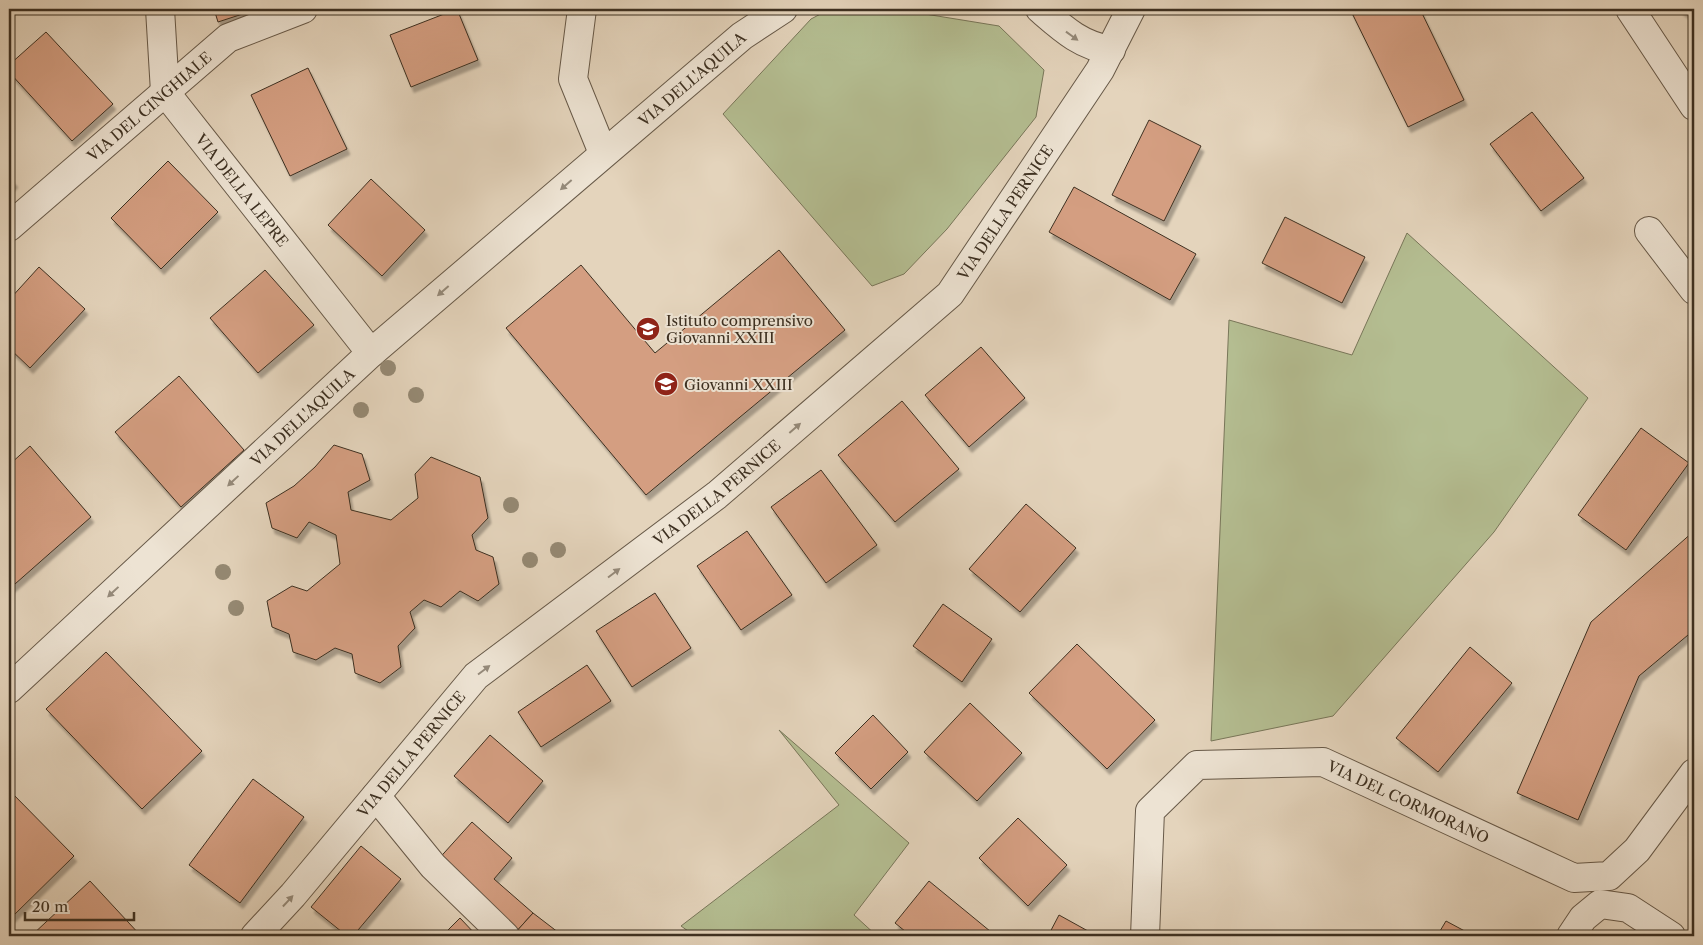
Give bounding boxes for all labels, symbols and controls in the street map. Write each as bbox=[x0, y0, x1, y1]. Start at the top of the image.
street label: VIA DELL'AQUILA bbox=[634, 27, 750, 131]
one-way arrow bbox=[1065, 30, 1078, 41]
street label: VIA DEL CINGHIALE bbox=[82, 47, 215, 166]
street label: VIA DELLA LEPRE bbox=[191, 129, 293, 250]
street label: VIA DELLA PERNICE bbox=[952, 141, 1057, 284]
one-way arrow bbox=[561, 179, 573, 191]
one-way arrow bbox=[438, 285, 450, 297]
place label: Istituto comprensivo Giovanni XXIII bbox=[666, 311, 813, 347]
school or university icon: Istituto comprensivo Giovanni XXIII bbox=[635, 316, 661, 342]
street label: VIA DELL'AQUILA bbox=[245, 363, 359, 471]
school or university icon: Giovanni XXIII bbox=[653, 371, 679, 397]
place label: Giovanni XXIII bbox=[684, 375, 793, 394]
one-way arrow bbox=[789, 422, 802, 433]
street label: VIA DELLA PERNICE bbox=[648, 435, 784, 550]
one-way arrow bbox=[227, 475, 239, 487]
one-way arrow bbox=[607, 567, 620, 578]
one-way arrow bbox=[108, 586, 120, 598]
one-way arrow bbox=[477, 665, 491, 675]
street label: VIA DELLA PERNICE bbox=[352, 687, 469, 821]
street label: VIA DEL CORMORANO bbox=[1324, 756, 1492, 847]
scale bar bbox=[25, 890, 134, 922]
one-way arrow bbox=[282, 895, 294, 907]
text: 20 m bbox=[32, 897, 68, 916]

